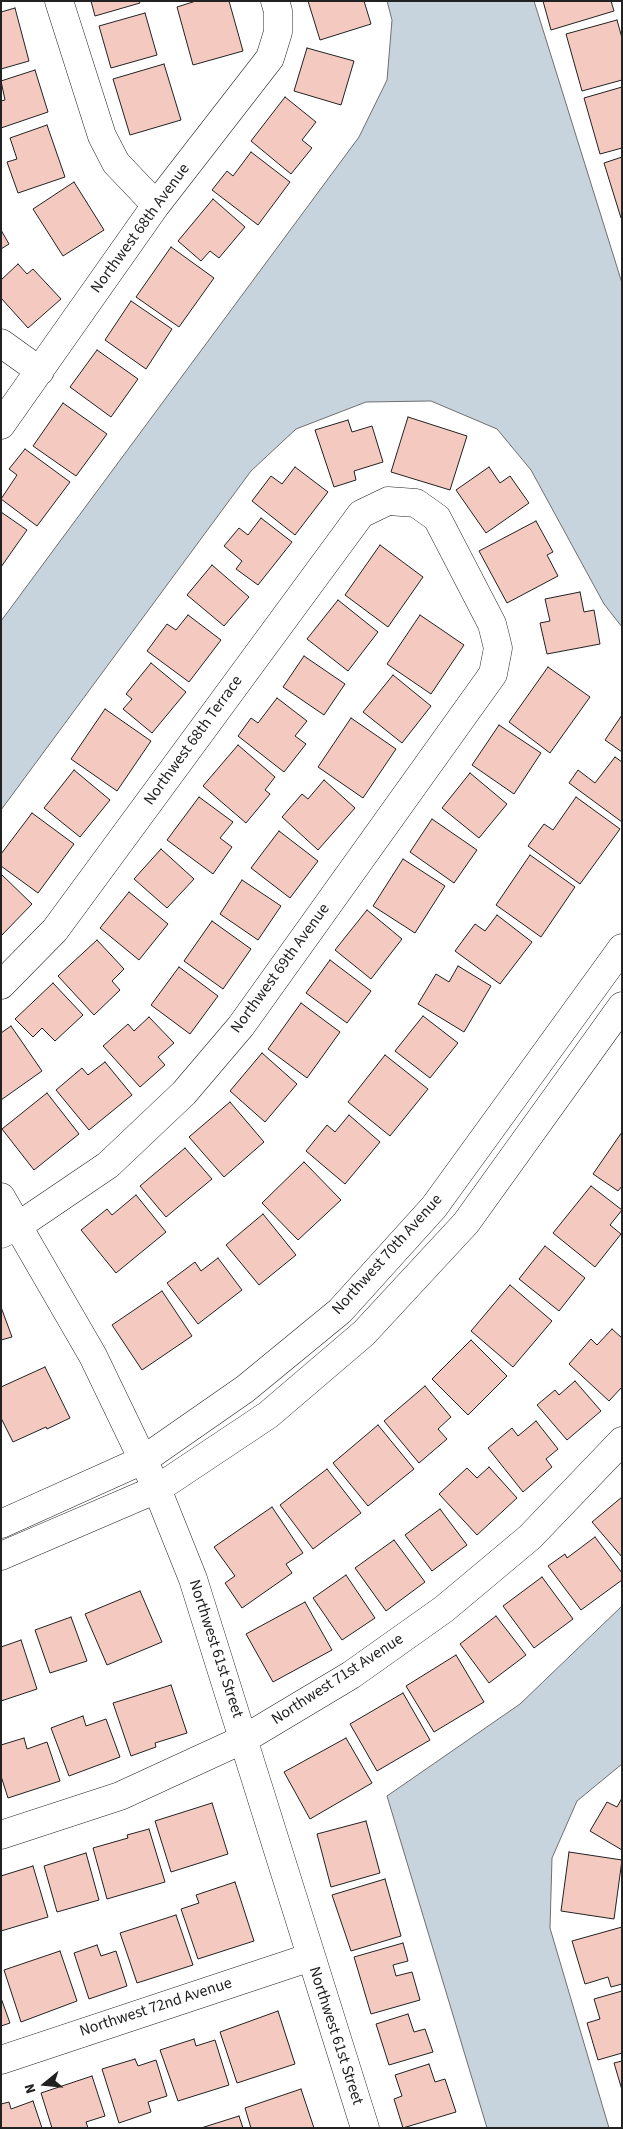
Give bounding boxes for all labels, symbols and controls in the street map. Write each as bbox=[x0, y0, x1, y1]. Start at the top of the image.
street label: Northwest 68th Avenue bbox=[88, 160, 194, 298]
street label: Northwest 68th Terrace bbox=[141, 672, 247, 810]
street label: Northwest 69th Avenue bbox=[228, 900, 334, 1038]
street label: Northwest 70th Avenue bbox=[329, 1191, 447, 1319]
street label: Northwest 61st Street bbox=[184, 1578, 246, 1720]
street label: Northwest 71st Avenue bbox=[269, 1630, 407, 1730]
street label: Northwest 61st Street bbox=[304, 1965, 366, 2107]
street label: Northwest 72nd Avenue bbox=[77, 1974, 235, 2042]
north arrow bbox=[20, 2059, 70, 2109]
text: N bbox=[20, 2081, 42, 2096]

